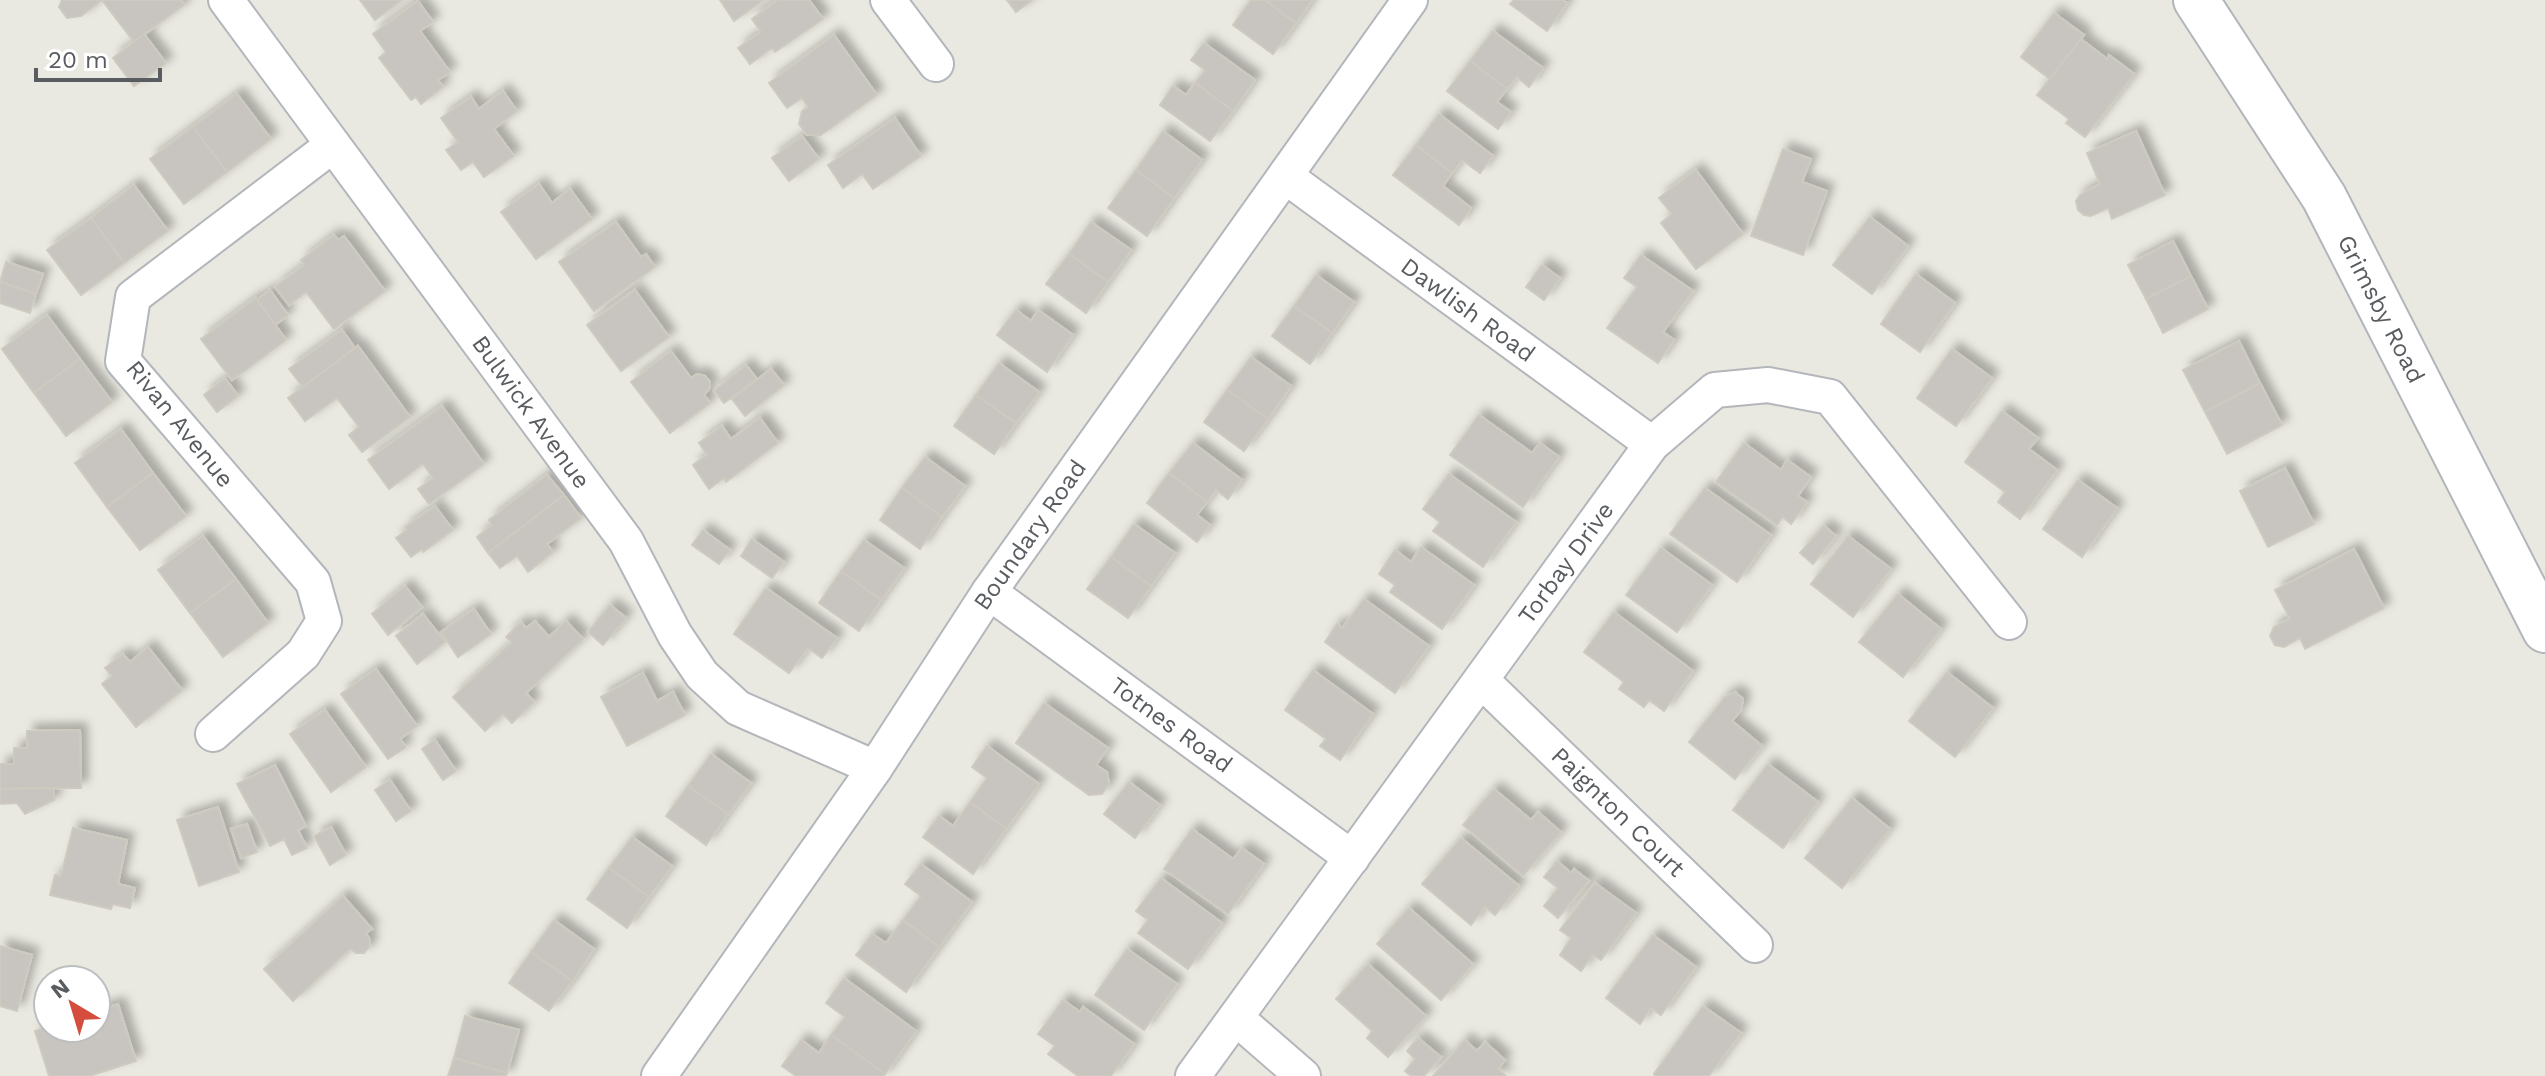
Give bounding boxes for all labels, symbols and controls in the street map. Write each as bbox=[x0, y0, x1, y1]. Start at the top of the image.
scale bar bbox=[36, 32, 160, 82]
text: 20 m bbox=[48, 46, 108, 74]
street label: Grimsby Road bbox=[2332, 230, 2430, 388]
street label: Dawlish Road bbox=[1396, 252, 1540, 368]
street label: Bulwick Avenue bbox=[466, 330, 596, 494]
street label: Rivan Avenue bbox=[120, 355, 240, 493]
street label: Boundary Road bbox=[968, 455, 1092, 615]
street label: Torbay Drive bbox=[1512, 497, 1620, 629]
street label: Totnes Road bbox=[1104, 671, 1238, 779]
street label: Paignton Court bbox=[1546, 741, 1690, 883]
north arrow bbox=[32, 964, 112, 1044]
text: N bbox=[46, 974, 74, 1004]

